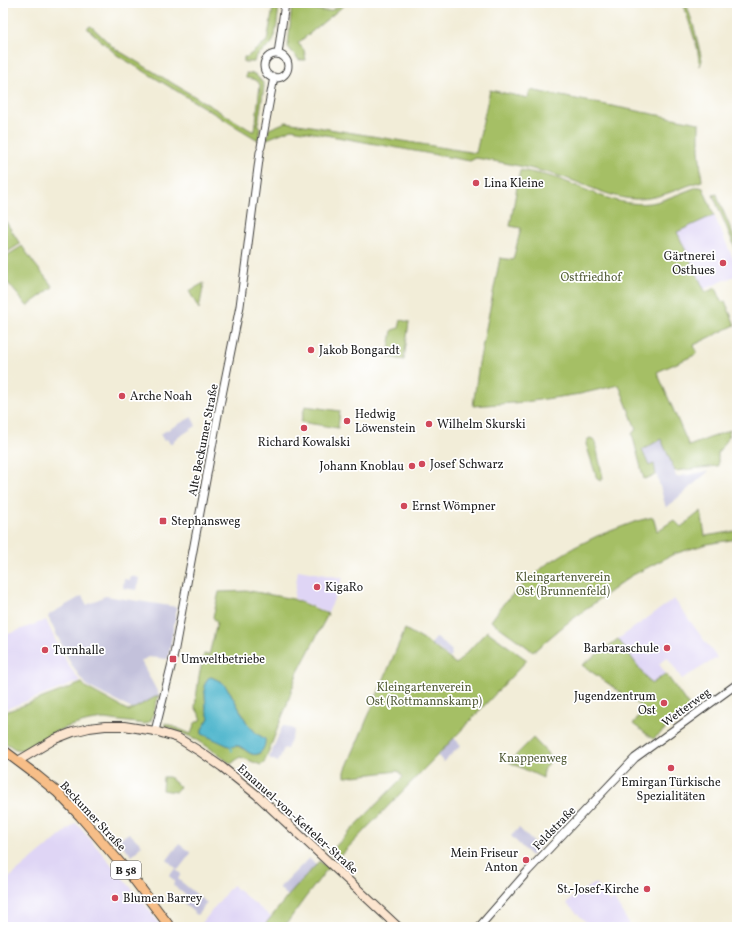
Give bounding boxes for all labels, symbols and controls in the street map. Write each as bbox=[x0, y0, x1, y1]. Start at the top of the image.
place label: Lina Kleine bbox=[484, 176, 544, 192]
marker: Lina Kleine bbox=[471, 178, 481, 188]
place label: Gärtnerei Osthues bbox=[664, 249, 715, 279]
marker: Gärtnerei Osthues bbox=[718, 258, 728, 268]
park label: Ostfriedhof bbox=[561, 270, 623, 286]
place label: Jakob Bongardt bbox=[319, 343, 400, 359]
marker: Jakob Bongardt bbox=[306, 345, 316, 355]
street label: Alte Beckumer Straße bbox=[185, 382, 223, 498]
place label: Arche Noah bbox=[130, 389, 192, 405]
marker: Arche Noah bbox=[117, 391, 127, 401]
place label: Hedwig Löwenstein bbox=[355, 407, 416, 437]
marker: Hedwig Löwenstein bbox=[342, 416, 352, 426]
place label: Wilhelm Skurski bbox=[437, 417, 526, 433]
marker: Wilhelm Skurski bbox=[424, 419, 434, 429]
marker: Richard Kowalski bbox=[299, 423, 309, 433]
place label: Richard Kowalski bbox=[258, 435, 351, 451]
place label: Josef Schwarz bbox=[430, 457, 504, 473]
place label: Johann Knoblau bbox=[320, 459, 404, 475]
marker: Josef Schwarz bbox=[417, 459, 427, 469]
marker: Johann Knoblau bbox=[407, 461, 417, 471]
place label: Ernst Wömpner bbox=[412, 499, 496, 515]
marker: Ernst Wömpner bbox=[399, 501, 409, 511]
place label: Stephansweg bbox=[171, 514, 240, 530]
marker: Stephansweg bbox=[158, 516, 168, 526]
park label: Kleingartenverein Ost (Brunnenfeld) bbox=[515, 570, 611, 600]
place label: KigaRo bbox=[325, 580, 363, 596]
marker: KigaRo bbox=[312, 582, 322, 592]
place label: Barbaraschule bbox=[584, 641, 659, 657]
place label: Turnhalle bbox=[53, 643, 105, 659]
marker: Barbaraschule bbox=[662, 643, 672, 653]
marker: Turnhalle bbox=[40, 645, 50, 655]
place label: Umweltbetriebe bbox=[181, 652, 265, 668]
marker: Umweltbetriebe bbox=[168, 654, 178, 664]
park label: Kleingartenverein Ost (Rottmannskamp) bbox=[366, 680, 483, 710]
street label: Wetterweg bbox=[659, 685, 714, 731]
place label: Jugendzentrum Ost bbox=[574, 689, 656, 719]
marker: Jugendzentrum Ost bbox=[659, 698, 669, 708]
park label: Knappenweg bbox=[499, 751, 567, 767]
street label: Emanuel-von-Ketteler-Straße bbox=[234, 761, 361, 879]
marker: Emirgan Türkische Spezialitäten bbox=[666, 763, 676, 773]
place label: Emirgan Türkische Spezialitäten bbox=[621, 775, 721, 805]
street label: Beckumer Straße bbox=[56, 778, 129, 855]
street label: Feldstraße bbox=[530, 803, 580, 854]
place label: Mein Friseur Anton bbox=[451, 846, 518, 876]
marker: Mein Friseur Anton bbox=[521, 855, 531, 865]
road number: B 58 bbox=[111, 861, 141, 879]
place label: St.-Josef-Kirche bbox=[557, 882, 639, 898]
marker: St.-Josef-Kirche bbox=[642, 884, 652, 894]
place label: Blumen Barrey bbox=[123, 891, 203, 907]
marker: Blumen Barrey bbox=[110, 893, 120, 903]

